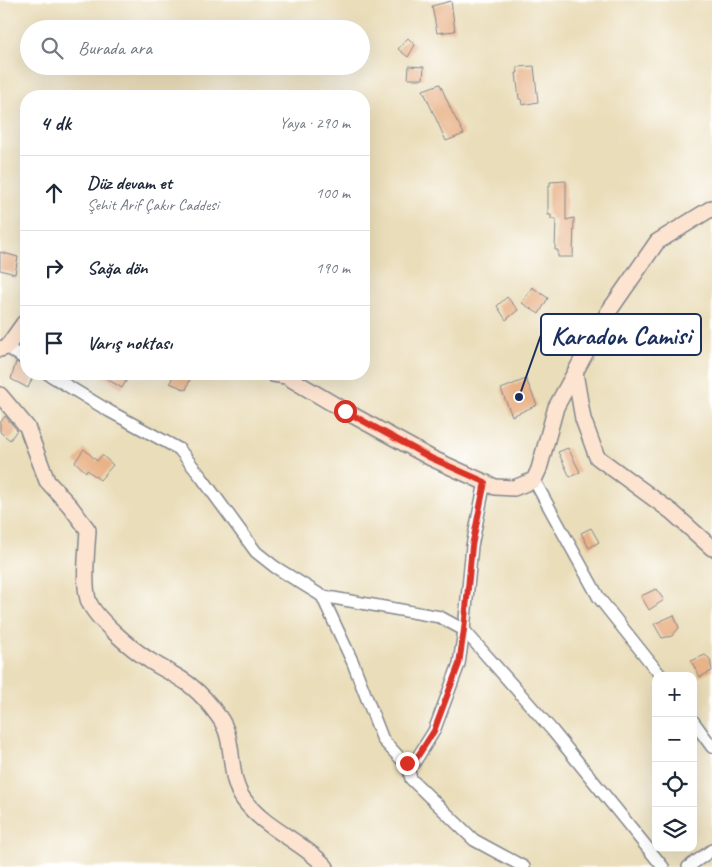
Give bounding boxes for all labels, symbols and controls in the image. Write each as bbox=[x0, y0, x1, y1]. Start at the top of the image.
search box bbox=[20, 20, 370, 75]
icon: search bbox=[38, 34, 66, 62]
text: Burada ara bbox=[78, 36, 152, 60]
text: 4 dk bbox=[40, 110, 71, 136]
text: Yaya · 290 m bbox=[279, 113, 350, 133]
text: Düz devam et bbox=[87, 171, 172, 195]
icon: ahead bbox=[40, 179, 68, 207]
text: 100 m bbox=[316, 183, 350, 203]
text: Şehit Arif Çakır Caddesi bbox=[87, 195, 219, 215]
icon: right bbox=[40, 254, 68, 282]
text: Sağa dön bbox=[87, 256, 148, 280]
text: 190 m bbox=[316, 258, 350, 278]
callout: Karadon Camisi bbox=[541, 314, 701, 355]
text: Karadon Camisi bbox=[551, 319, 695, 352]
icon: arrive bbox=[40, 329, 68, 357]
text: Varış noktası bbox=[87, 331, 172, 355]
route start bbox=[334, 400, 357, 423]
map controls bbox=[652, 672, 697, 852]
button: + bbox=[652, 672, 697, 717]
button: − bbox=[652, 717, 697, 762]
route end bbox=[396, 752, 419, 775]
button: locate bbox=[652, 762, 697, 807]
button: layers bbox=[652, 807, 697, 852]

